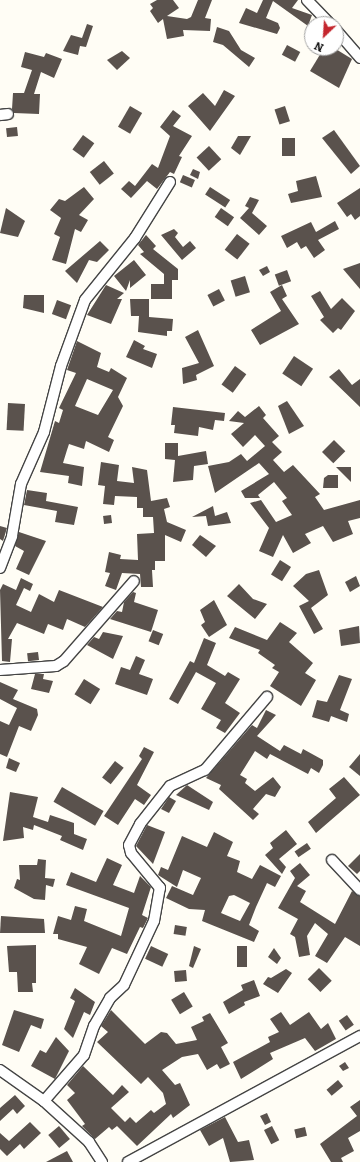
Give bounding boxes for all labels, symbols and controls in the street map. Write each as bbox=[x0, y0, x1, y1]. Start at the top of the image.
north arrow bbox=[304, 16, 344, 56]
text: N bbox=[313, 39, 326, 54]

